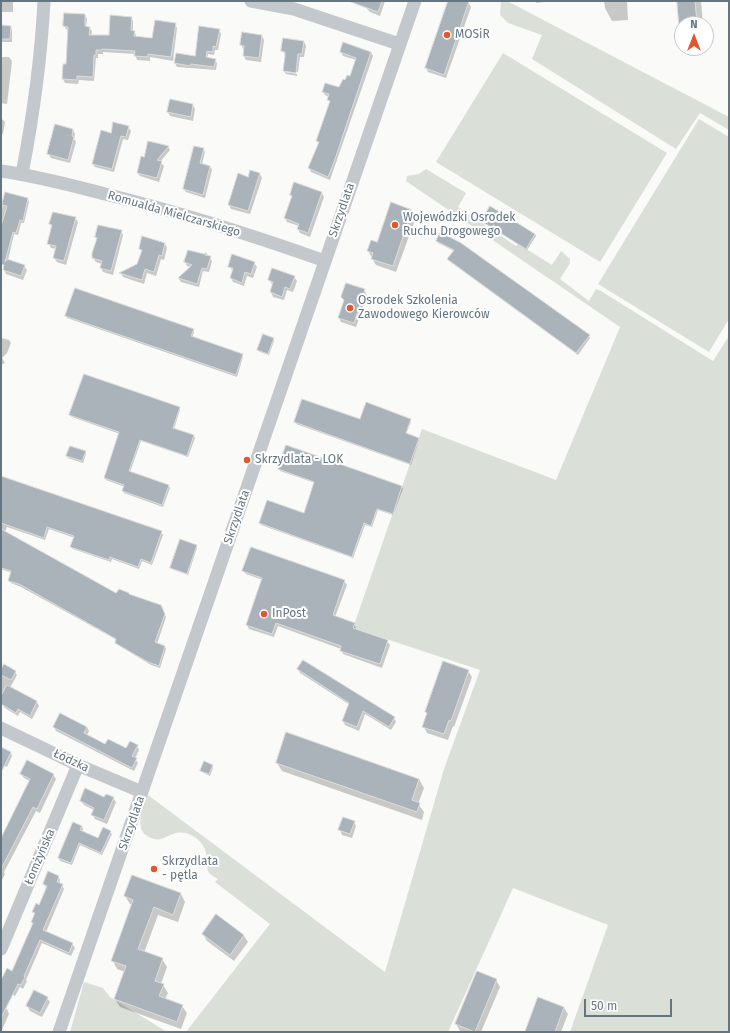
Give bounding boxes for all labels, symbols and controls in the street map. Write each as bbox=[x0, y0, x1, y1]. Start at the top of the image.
north arrow bbox=[674, 16, 714, 56]
text: N bbox=[690, 18, 698, 31]
place label: MOSiR bbox=[455, 28, 490, 42]
marker: MOSiR bbox=[442, 30, 452, 40]
street label: Skrzydlata bbox=[326, 181, 358, 239]
street label: Romualda Mielczarskiego bbox=[106, 188, 242, 240]
place label: Wojewódzki Osrodek Ruchu Drogowego bbox=[403, 211, 515, 239]
marker: Wojewódzki Osrodek Ruchu Drogowego bbox=[390, 220, 400, 230]
place label: Osrodek Szkolenia Zawodowego Kierowców bbox=[358, 294, 490, 322]
marker: Osrodek Szkolenia Zawodowego Kierowców bbox=[345, 303, 355, 313]
place label: Skrzydlata - LOK bbox=[255, 453, 343, 467]
marker: Skrzydlata - LOK bbox=[242, 455, 252, 465]
street label: Skrzydlata bbox=[221, 488, 253, 546]
place label: InPost bbox=[272, 607, 306, 621]
marker: InPost bbox=[259, 609, 269, 619]
street label: Łódzka bbox=[51, 746, 91, 776]
street label: Skrzydlata bbox=[116, 794, 148, 852]
street label: Łomżyńska bbox=[22, 827, 58, 887]
place label: Skrzydlata - pętla bbox=[162, 855, 218, 883]
marker: Skrzydlata - pętla bbox=[149, 864, 159, 874]
scale bar bbox=[586, 991, 674, 1017]
text: 50 m bbox=[591, 999, 617, 1013]

